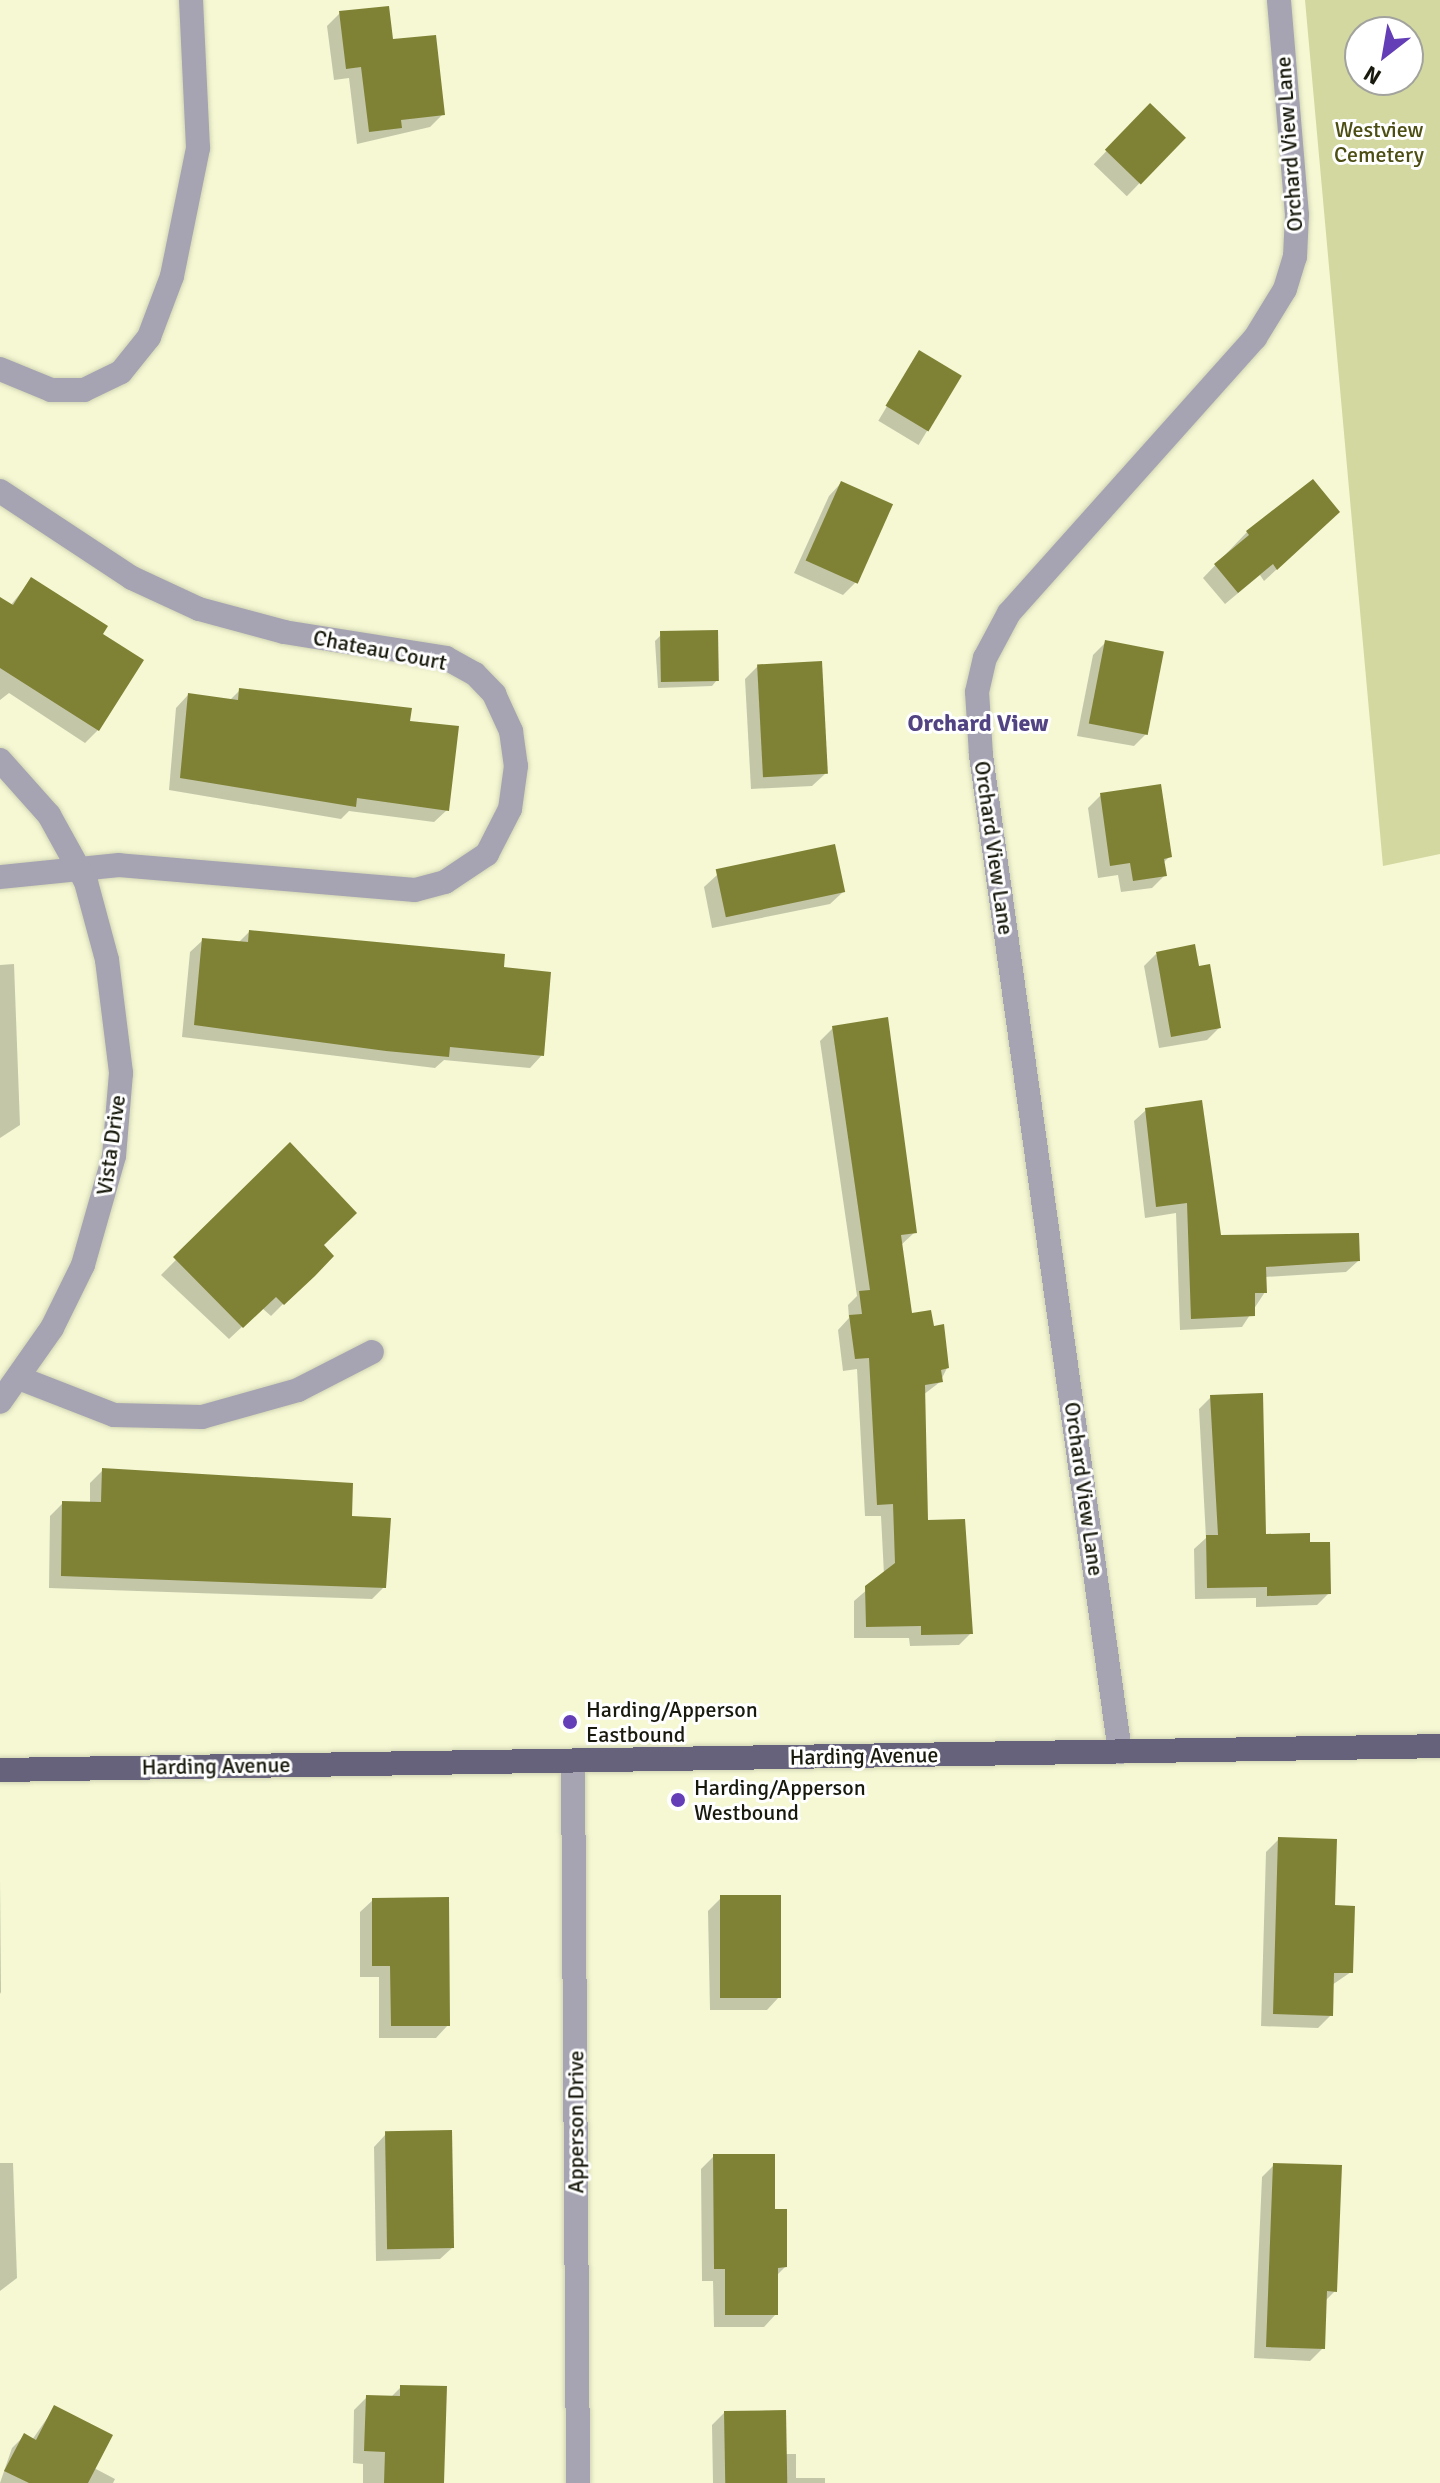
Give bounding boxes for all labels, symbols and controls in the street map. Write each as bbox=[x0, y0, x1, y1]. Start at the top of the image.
north arrow bbox=[1344, 16, 1424, 96]
street label: Orchard View Lane bbox=[1270, 56, 1308, 232]
text: N bbox=[1359, 60, 1386, 91]
park label: Westview Cemetery bbox=[1334, 116, 1424, 168]
street label: Chateau Court bbox=[311, 624, 449, 676]
district label: Orchard View bbox=[908, 710, 1048, 738]
street label: Orchard View Lane bbox=[969, 759, 1019, 937]
street label: Vista Drive bbox=[91, 1093, 131, 1197]
street label: Orchard View Lane bbox=[1059, 1400, 1109, 1578]
place label: Harding/Apperson Eastbound bbox=[586, 1696, 758, 1748]
marker: Harding/Apperson Eastbound bbox=[561, 1713, 579, 1731]
street label: Harding Avenue bbox=[789, 1742, 939, 1770]
street label: Harding Avenue bbox=[141, 1752, 291, 1780]
place label: Harding/Apperson Westbound bbox=[694, 1774, 866, 1826]
marker: Harding/Apperson Westbound bbox=[669, 1791, 687, 1809]
street label: Apperson Drive bbox=[563, 2051, 589, 2193]

